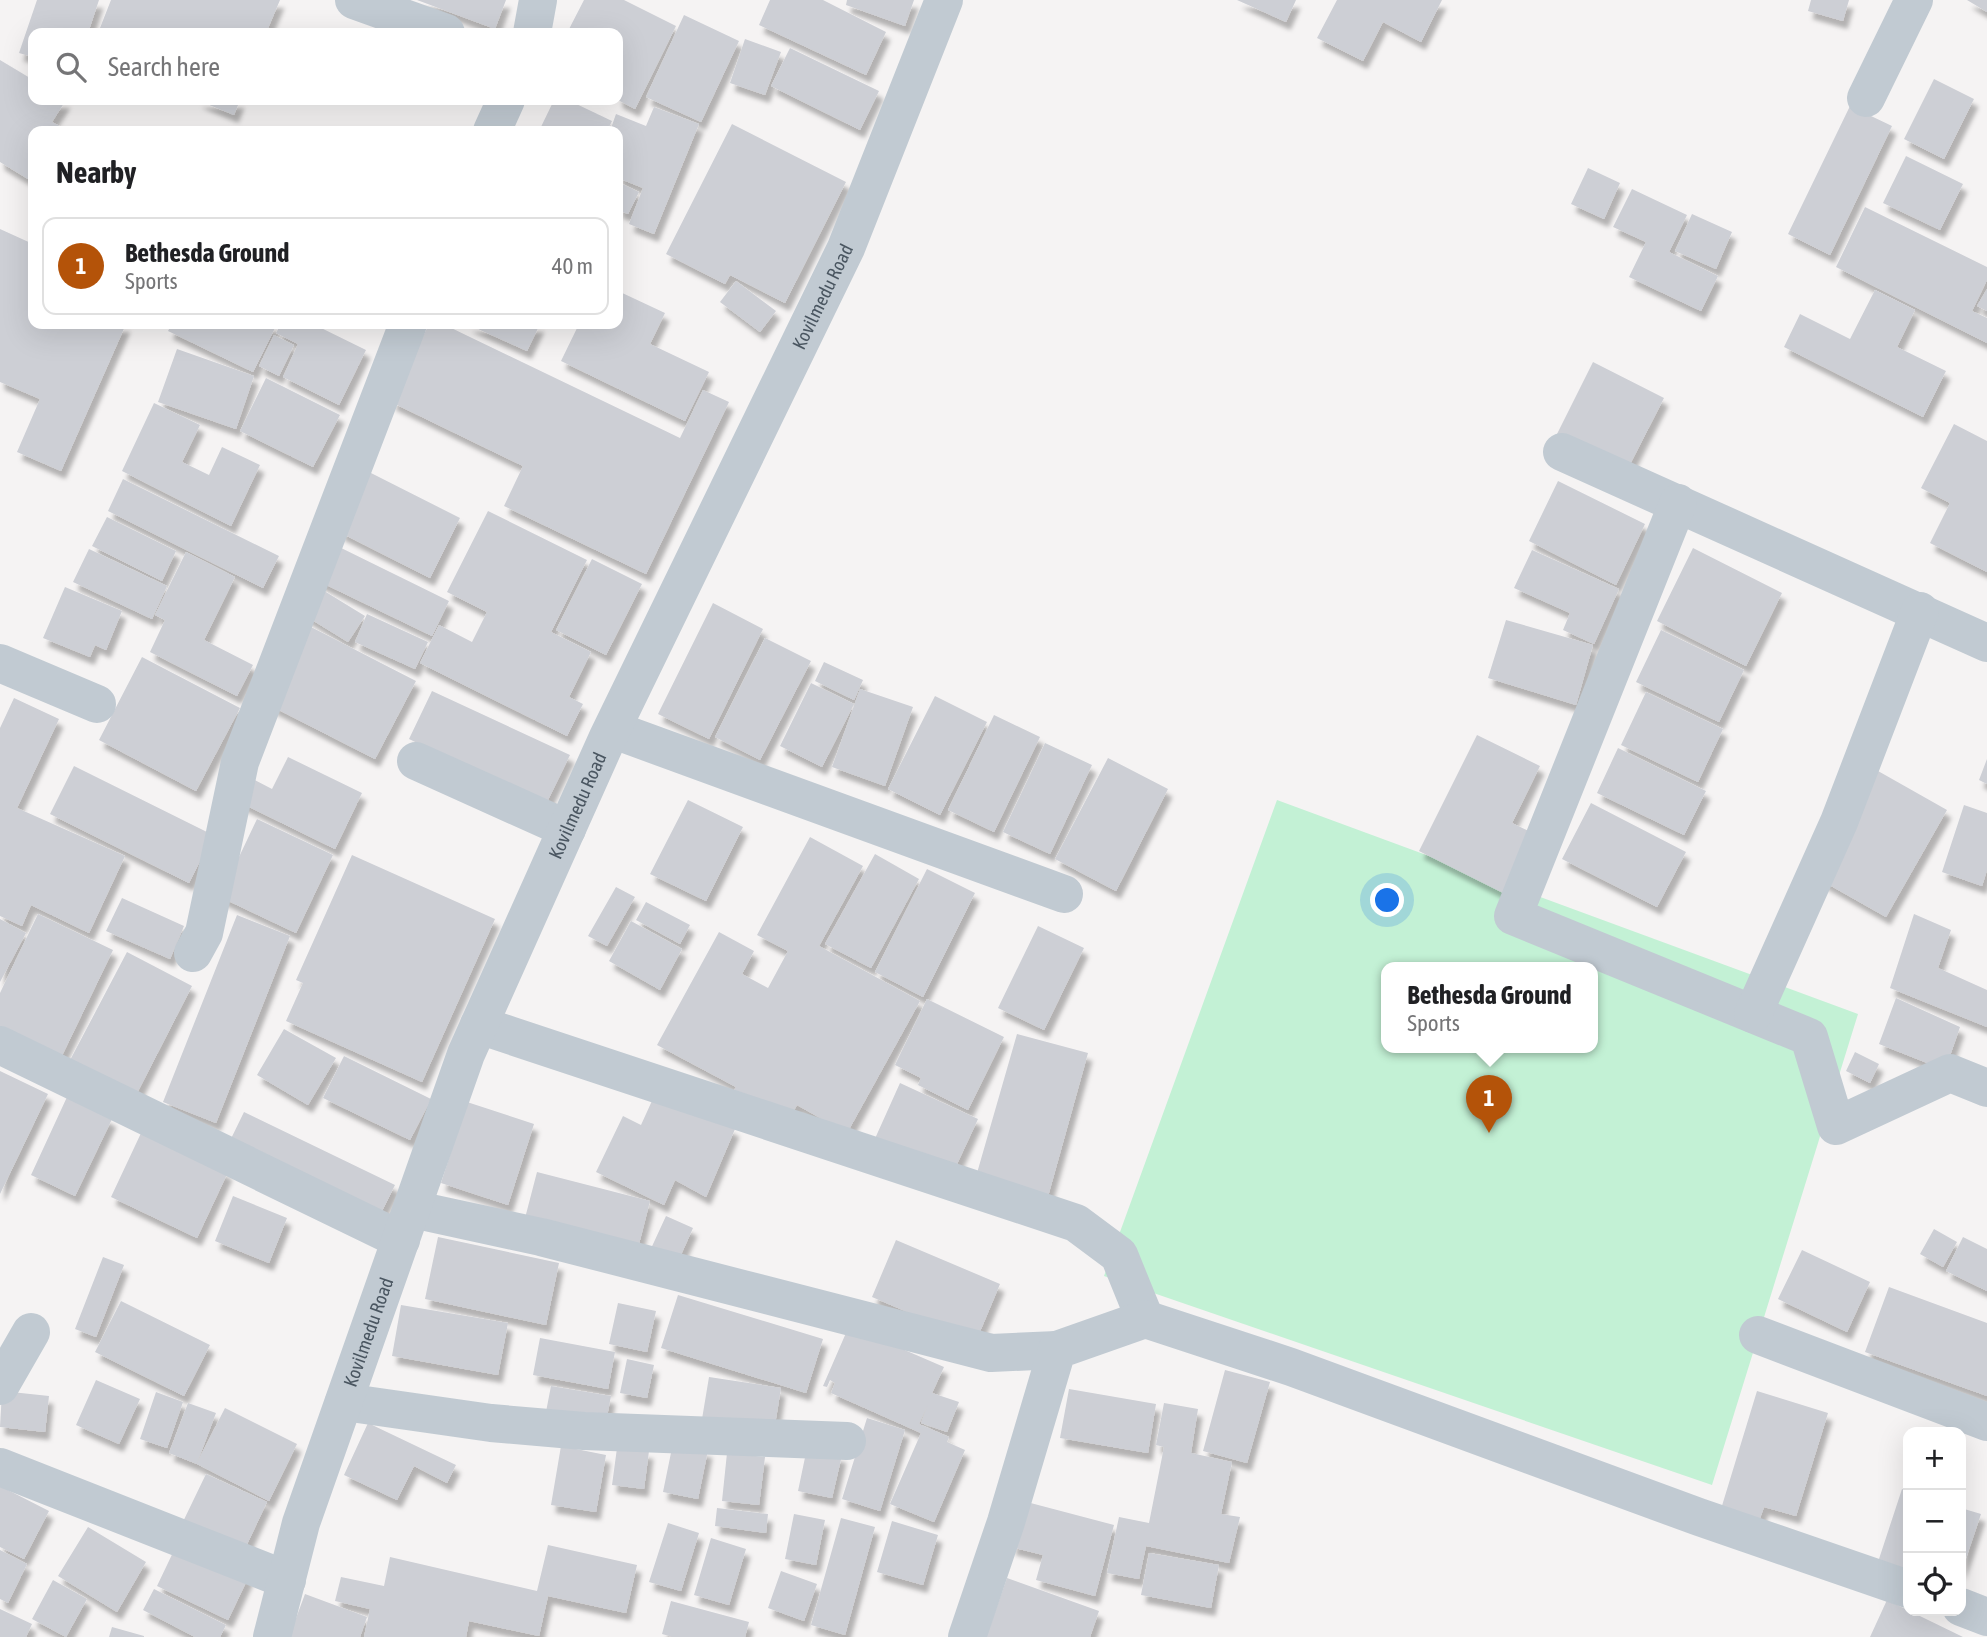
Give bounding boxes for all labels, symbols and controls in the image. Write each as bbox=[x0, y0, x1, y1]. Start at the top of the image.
search box bbox=[28, 28, 623, 105]
icon: search bbox=[52, 48, 90, 86]
text: Search here bbox=[108, 52, 220, 82]
text: Nearby bbox=[56, 155, 136, 189]
text: Bethesda Ground bbox=[125, 238, 289, 268]
street label: Kovilmedu Road bbox=[787, 240, 857, 353]
text: 1 bbox=[76, 253, 86, 279]
text: 40 m bbox=[552, 253, 593, 279]
text: Sports bbox=[125, 268, 178, 294]
street label: Kovilmedu Road bbox=[544, 749, 611, 862]
your location bbox=[1370, 883, 1404, 917]
popup bbox=[1381, 962, 1598, 1053]
text: Bethesda Ground bbox=[1407, 980, 1572, 1010]
text: Sports bbox=[1407, 1010, 1460, 1036]
pin: 1 bbox=[1466, 1075, 1512, 1133]
street label: Kovilmedu Road bbox=[339, 1275, 398, 1390]
map controls bbox=[1903, 1427, 1966, 1616]
button: + bbox=[1903, 1427, 1966, 1490]
button: − bbox=[1903, 1490, 1966, 1553]
button: locate bbox=[1903, 1553, 1966, 1616]

